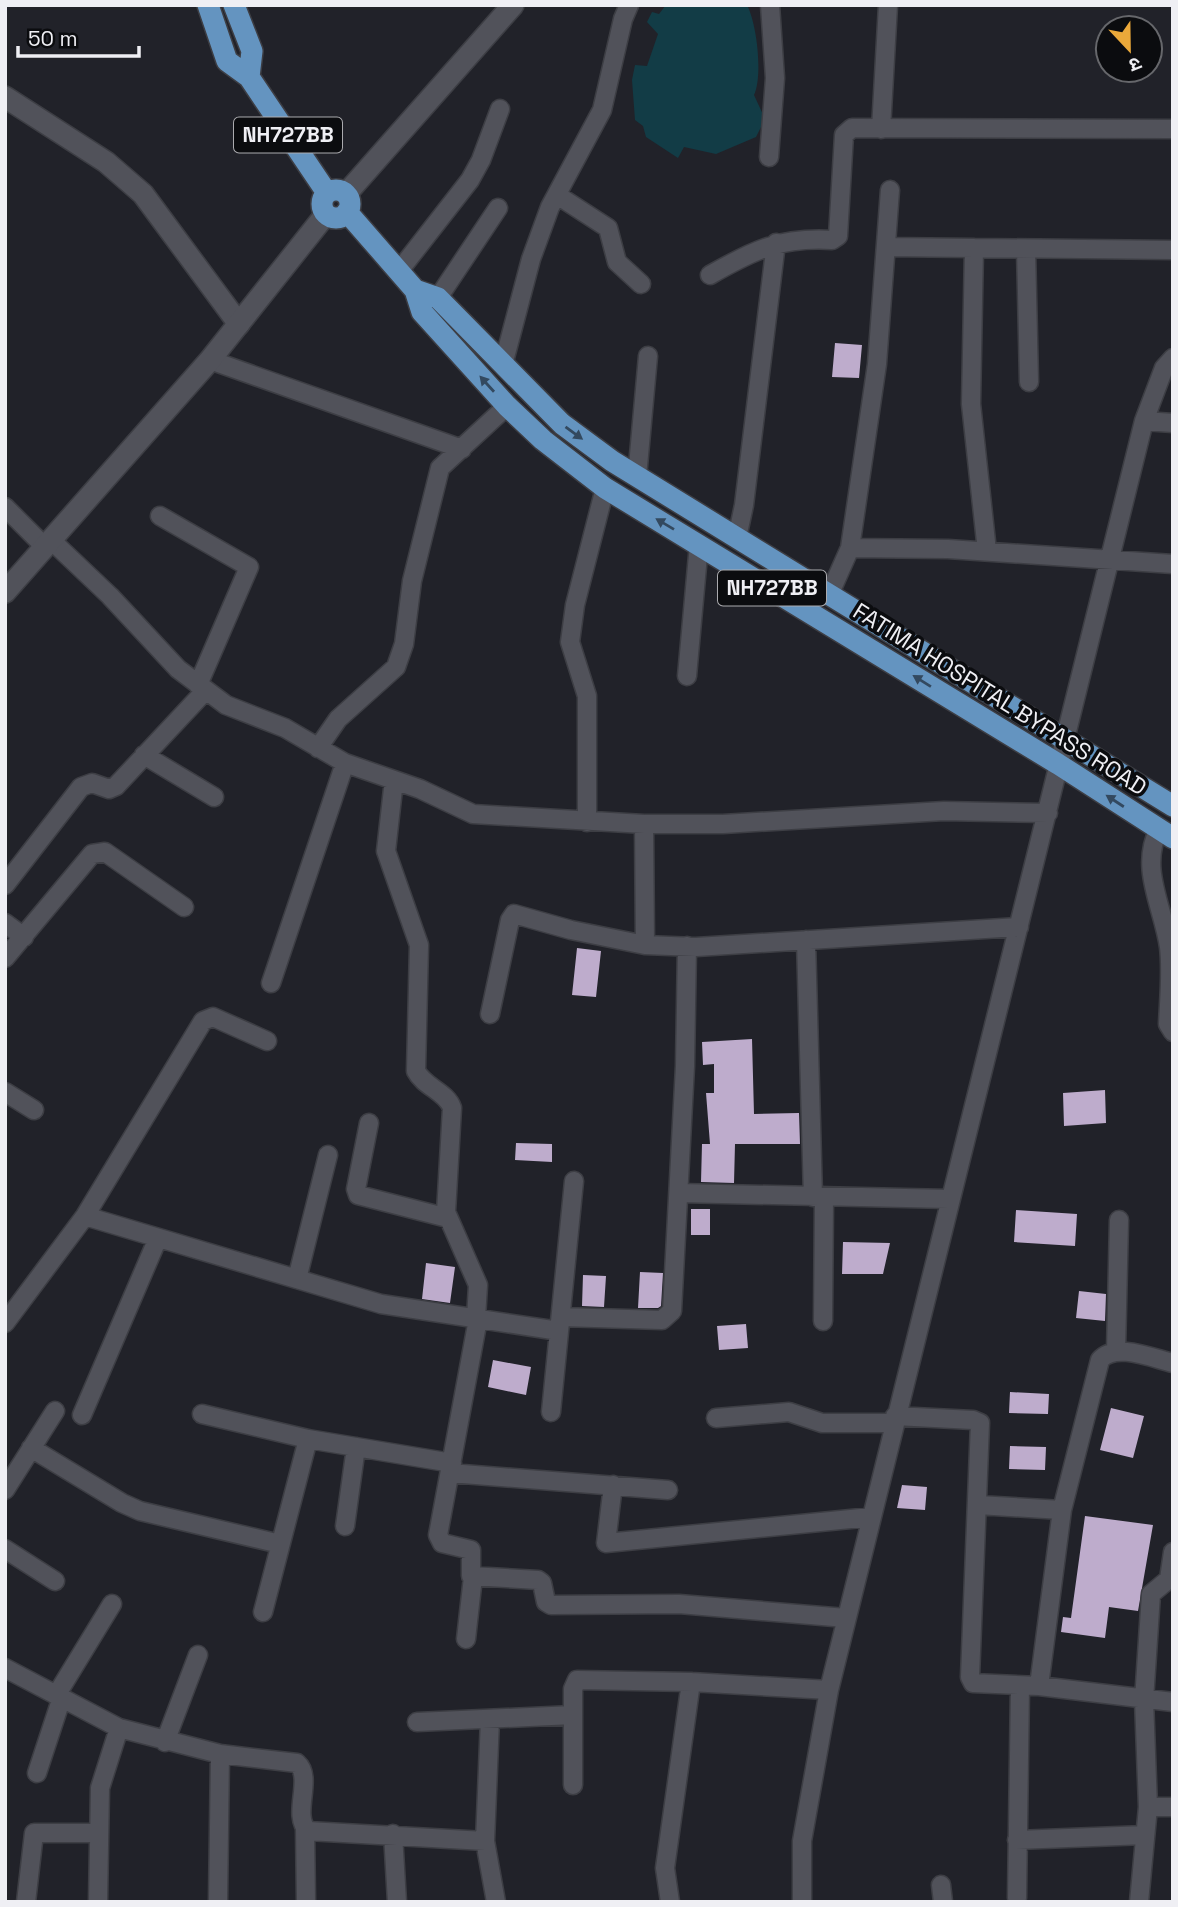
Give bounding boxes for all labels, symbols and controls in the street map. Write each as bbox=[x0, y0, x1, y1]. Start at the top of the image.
scale bar bbox=[18, 14, 138, 58]
north arrow bbox=[1094, 14, 1164, 84]
text: 50 m bbox=[28, 25, 78, 52]
text: उ bbox=[1125, 51, 1145, 78]
road number: NH727BB bbox=[234, 118, 342, 152]
one-way arrow bbox=[480, 376, 496, 393]
one-way arrow bbox=[565, 426, 583, 440]
one-way arrow bbox=[656, 517, 675, 530]
road number: NH727BB bbox=[718, 570, 826, 606]
street label: FATIMA HOSPITAL BYPASS ROAD bbox=[848, 596, 1152, 802]
one-way arrow bbox=[913, 674, 932, 687]
one-way arrow bbox=[1106, 795, 1125, 808]

